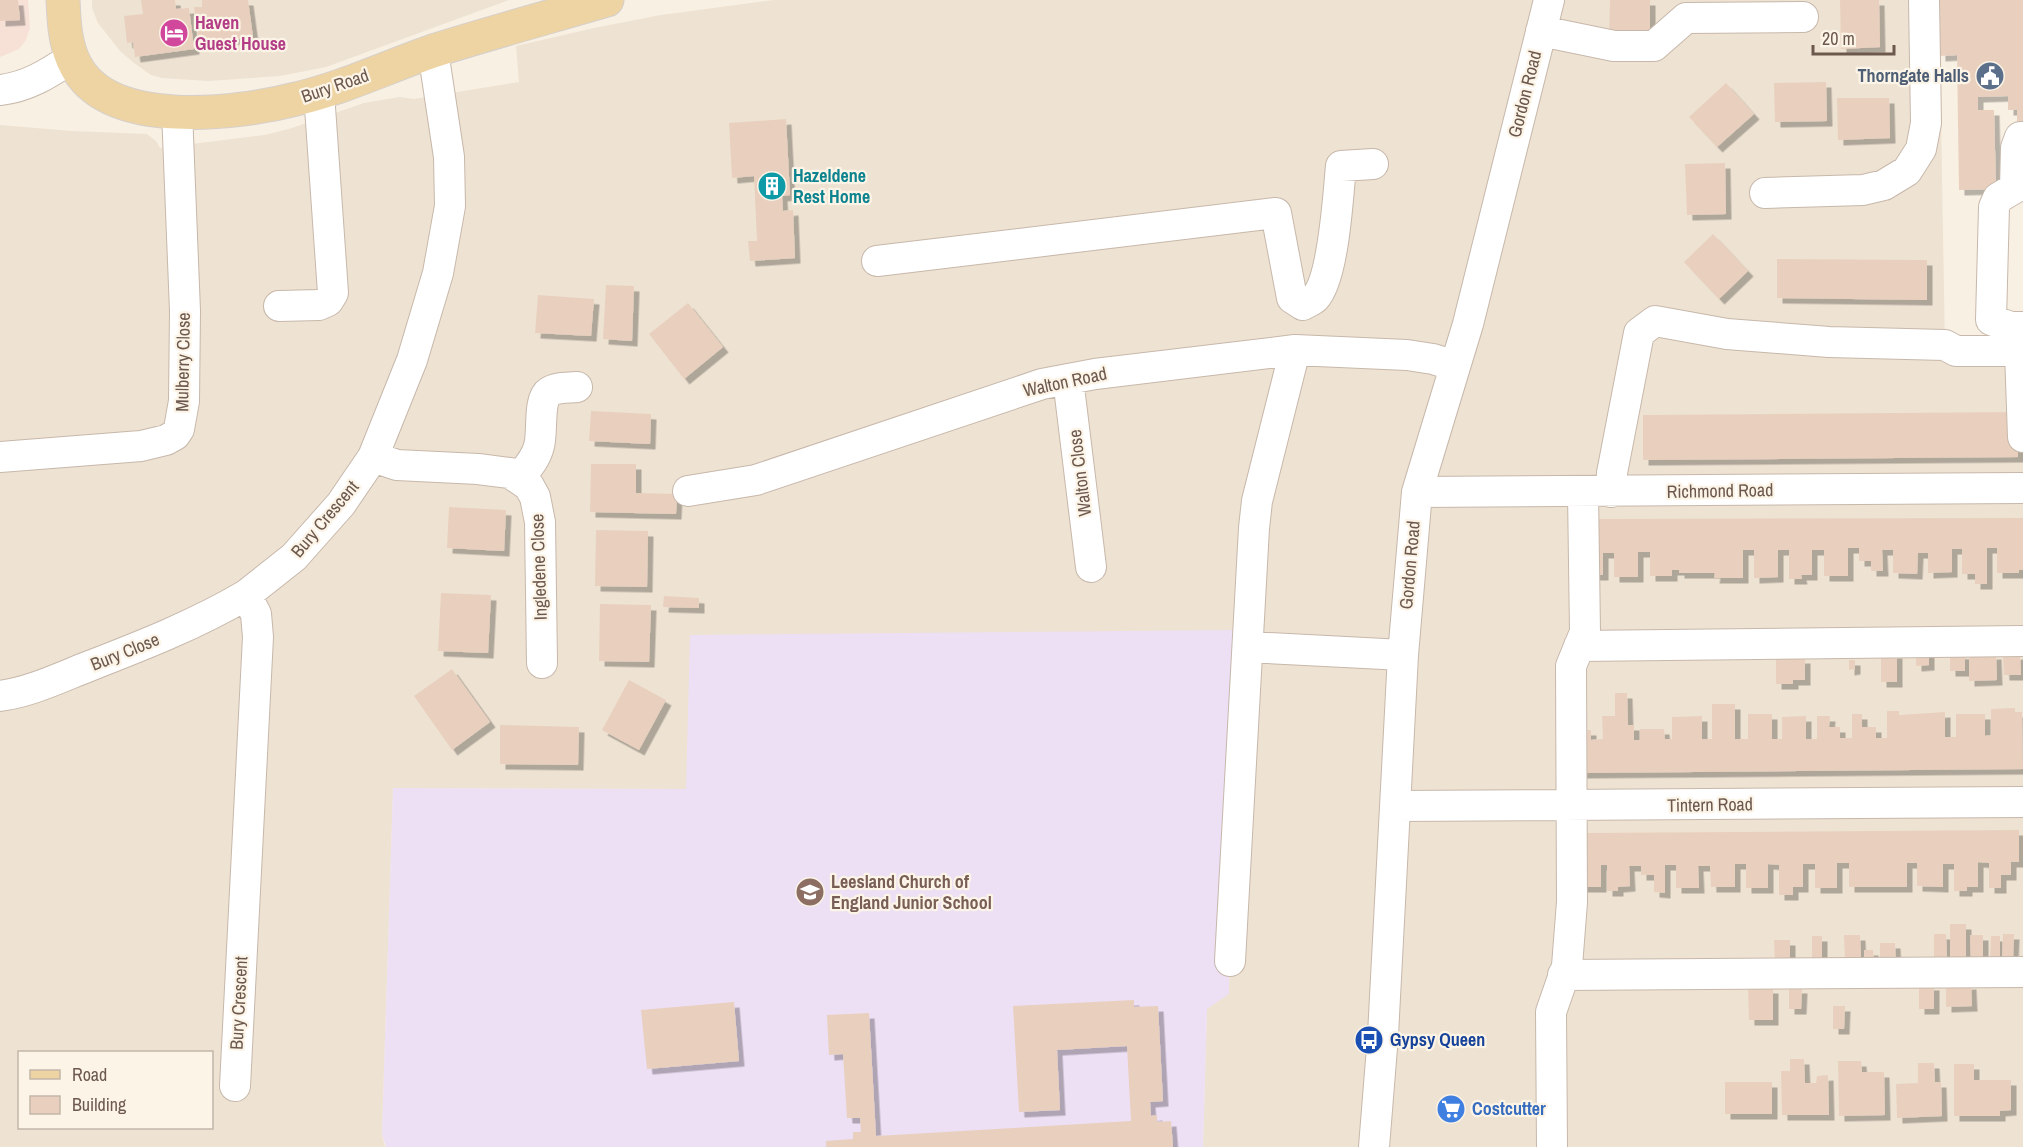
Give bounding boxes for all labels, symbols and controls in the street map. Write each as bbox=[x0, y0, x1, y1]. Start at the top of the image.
place label: Haven Guest House bbox=[195, 10, 286, 56]
hotel icon: Haven Guest House bbox=[158, 17, 190, 49]
scale bar bbox=[1813, 18, 1894, 56]
text: 20 m bbox=[1822, 26, 1855, 51]
street label: Gordon Road bbox=[1502, 48, 1547, 140]
public building icon: Thorngate Halls bbox=[1974, 60, 2006, 92]
street label: Bury Road bbox=[298, 62, 372, 109]
place label: Thorngate Halls bbox=[1857, 63, 1969, 88]
place label: Hazeldene Rest Home bbox=[793, 163, 870, 209]
building icon: Hazeldene Rest Home bbox=[756, 170, 788, 202]
street label: Mulberry Close bbox=[169, 312, 196, 412]
street label: Walton Road bbox=[1021, 360, 1109, 403]
street label: Walton Close bbox=[1062, 428, 1097, 518]
street label: Bury Crescent bbox=[285, 475, 364, 563]
street label: Richmond Road bbox=[1666, 477, 1774, 504]
street label: Ingledene Close bbox=[524, 513, 553, 621]
street label: Gordon Road bbox=[1393, 520, 1426, 610]
street label: Bury Close bbox=[87, 626, 163, 677]
street label: Tintern Road bbox=[1667, 791, 1753, 818]
place label: Leesland Church of England Junior School bbox=[831, 869, 992, 915]
school or university icon: Leesland Church of England Junior School bbox=[794, 876, 826, 908]
street label: Bury Crescent bbox=[224, 956, 253, 1050]
bus stop icon: Gypsy Queen bbox=[1353, 1024, 1385, 1056]
place label: Gypsy Queen bbox=[1390, 1027, 1485, 1052]
legend bbox=[18, 1051, 213, 1129]
text: Road bbox=[72, 1062, 107, 1087]
text: Building bbox=[72, 1092, 127, 1117]
supermarket icon: Costcutter bbox=[1435, 1093, 1467, 1125]
place label: Costcutter bbox=[1472, 1096, 1546, 1121]

